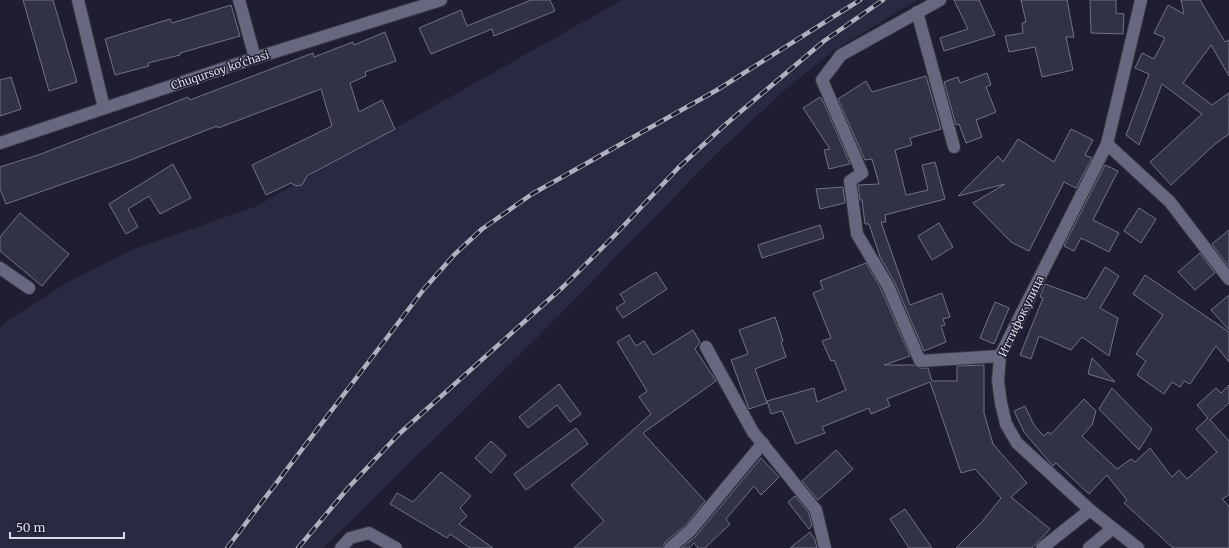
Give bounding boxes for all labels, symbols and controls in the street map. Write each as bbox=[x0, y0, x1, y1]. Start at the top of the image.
street label: Chuqursoy ko'chasi bbox=[169, 47, 271, 92]
street label: Иттифок улица bbox=[995, 273, 1047, 359]
scale bar bbox=[10, 514, 124, 540]
text: 50 m bbox=[16, 520, 45, 535]

